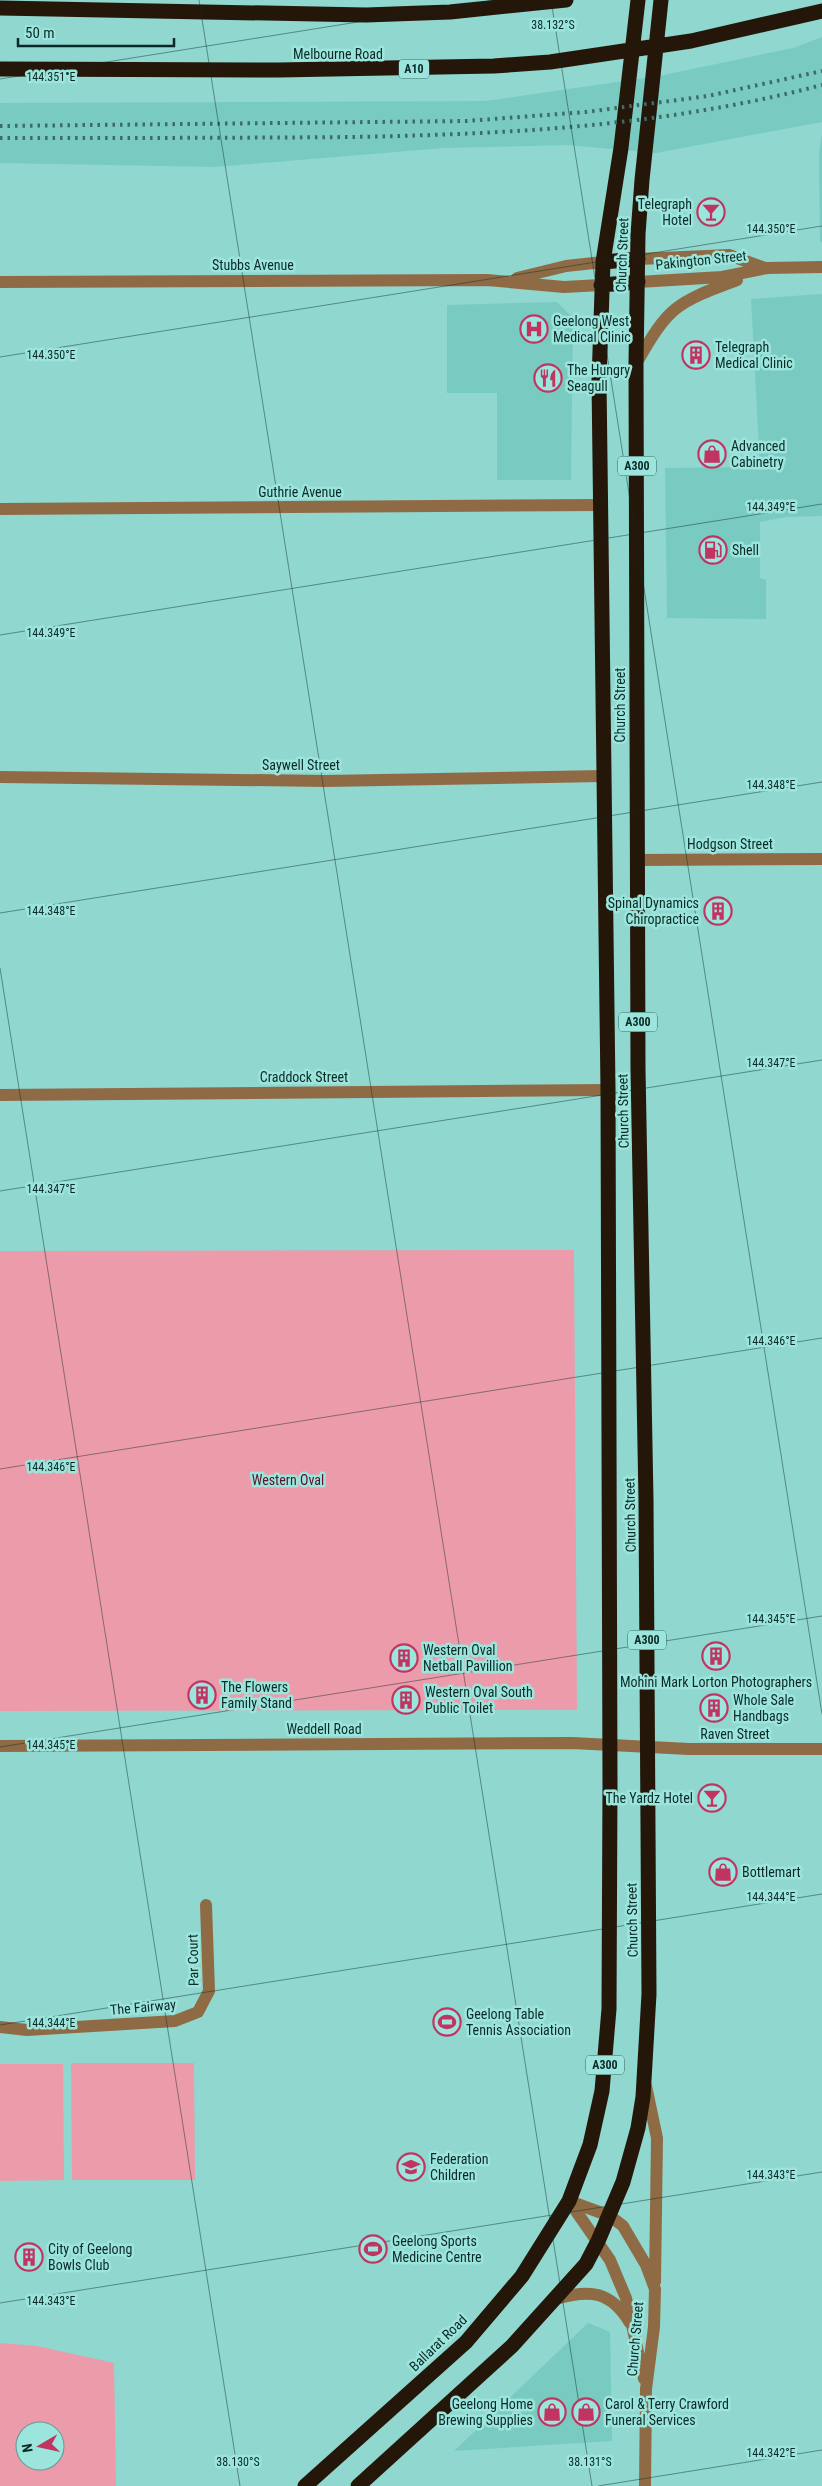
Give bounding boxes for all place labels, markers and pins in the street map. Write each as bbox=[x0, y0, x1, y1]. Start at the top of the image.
place label: Telegraph Hotel bbox=[638, 196, 692, 228]
bar icon: Telegraph Hotel bbox=[696, 197, 726, 227]
place label: Geelong West Medical Clinic bbox=[553, 313, 631, 345]
hospital icon: Geelong West Medical Clinic bbox=[519, 314, 549, 344]
place label: Telegraph Medical Clinic bbox=[715, 339, 793, 371]
building icon: Telegraph Medical Clinic bbox=[681, 340, 711, 370]
place label: The Hungry Seagull bbox=[567, 362, 630, 394]
restaurant icon: The Hungry Seagull bbox=[533, 363, 563, 393]
place label: Advanced Cabinetry bbox=[731, 438, 785, 470]
shop icon: Advanced Cabinetry bbox=[697, 439, 727, 469]
fuel station icon: Shell bbox=[698, 535, 728, 565]
place label: Shell bbox=[732, 542, 759, 558]
place label: Spinal Dynamics Chiropractice bbox=[608, 895, 699, 927]
building icon: Spinal Dynamics Chiropractice bbox=[703, 896, 733, 926]
building icon: Mohini Mark Lorton Photographers bbox=[701, 1641, 731, 1671]
place label: Western Oval Netball Pavillion bbox=[423, 1642, 513, 1674]
building icon: Western Oval Netball Pavillion bbox=[389, 1643, 419, 1673]
place label: Mohini Mark Lorton Photographers bbox=[620, 1674, 812, 1690]
place label: The Flowers Family Stand bbox=[221, 1679, 292, 1711]
building icon: The Flowers Family Stand bbox=[187, 1680, 217, 1710]
place label: Western Oval South Public Toilet bbox=[425, 1684, 533, 1716]
building icon: Western Oval South Public Toilet bbox=[391, 1685, 421, 1715]
place label: Whole Sale Handbags bbox=[733, 1692, 795, 1724]
building icon: Whole Sale Handbags bbox=[699, 1693, 729, 1723]
bar icon: The Yardz Hotel bbox=[697, 1783, 727, 1813]
place label: The Yardz Hotel bbox=[606, 1790, 693, 1806]
shop icon: Bottlemart bbox=[708, 1857, 738, 1887]
place label: Bottlemart bbox=[742, 1864, 801, 1880]
place label: Geelong Table Tennis Association bbox=[466, 2006, 571, 2038]
sports icon: Geelong Table Tennis Association bbox=[432, 2007, 462, 2037]
place label: Federation Children bbox=[430, 2151, 489, 2183]
school or university icon: Federation Children bbox=[396, 2152, 426, 2182]
place label: Geelong Sports Medicine Centre bbox=[392, 2233, 482, 2265]
sports icon: Geelong Sports Medicine Centre bbox=[358, 2234, 388, 2264]
place label: City of Geelong Bowls Club bbox=[48, 2241, 132, 2273]
building icon: City of Geelong Bowls Club bbox=[14, 2242, 44, 2272]
place label: Geelong Home Brewing Supplies bbox=[438, 2396, 533, 2428]
place label: Carol & Terry Crawford Funeral Services bbox=[605, 2396, 729, 2428]
shop icon: Geelong Home Brewing Supplies bbox=[537, 2397, 567, 2427]
shop icon: Carol & Terry Crawford Funeral Services bbox=[571, 2397, 601, 2427]

